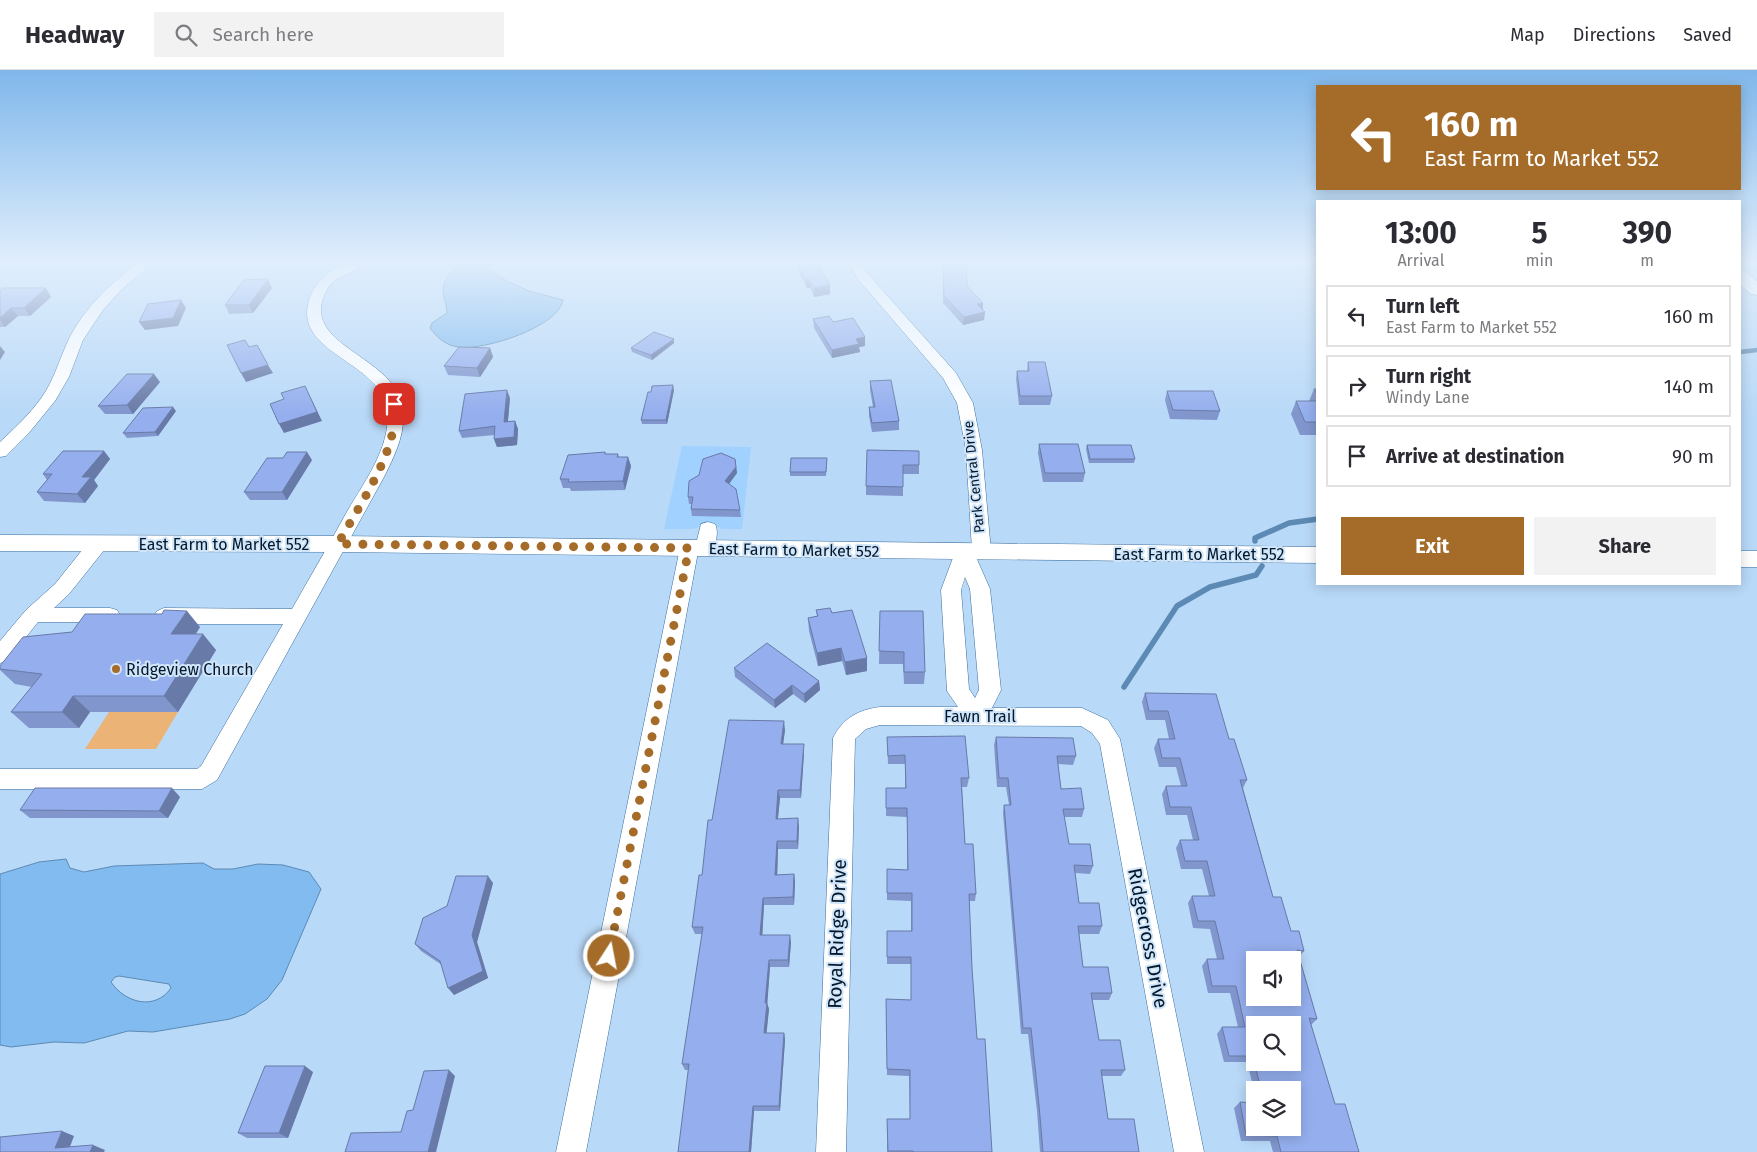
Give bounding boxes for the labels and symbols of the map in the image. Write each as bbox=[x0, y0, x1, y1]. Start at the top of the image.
pin bbox=[373, 383, 415, 425]
street label: Park Central Drive bbox=[960, 420, 988, 534]
street label: East Farm to Market 552 bbox=[138, 535, 310, 554]
street label: East Farm to Market 552 bbox=[708, 539, 880, 561]
street label: East Farm to Market 552 bbox=[1113, 545, 1285, 564]
place label: Ridgeview Church bbox=[126, 660, 254, 679]
marker: Ridgeview Church bbox=[110, 663, 122, 675]
street label: Fawn Trail bbox=[944, 707, 1016, 726]
street label: Royal Ridge Drive bbox=[823, 859, 851, 1009]
street label: Ridgecross Drive bbox=[1123, 866, 1173, 1010]
position arrow bbox=[582, 929, 634, 981]

